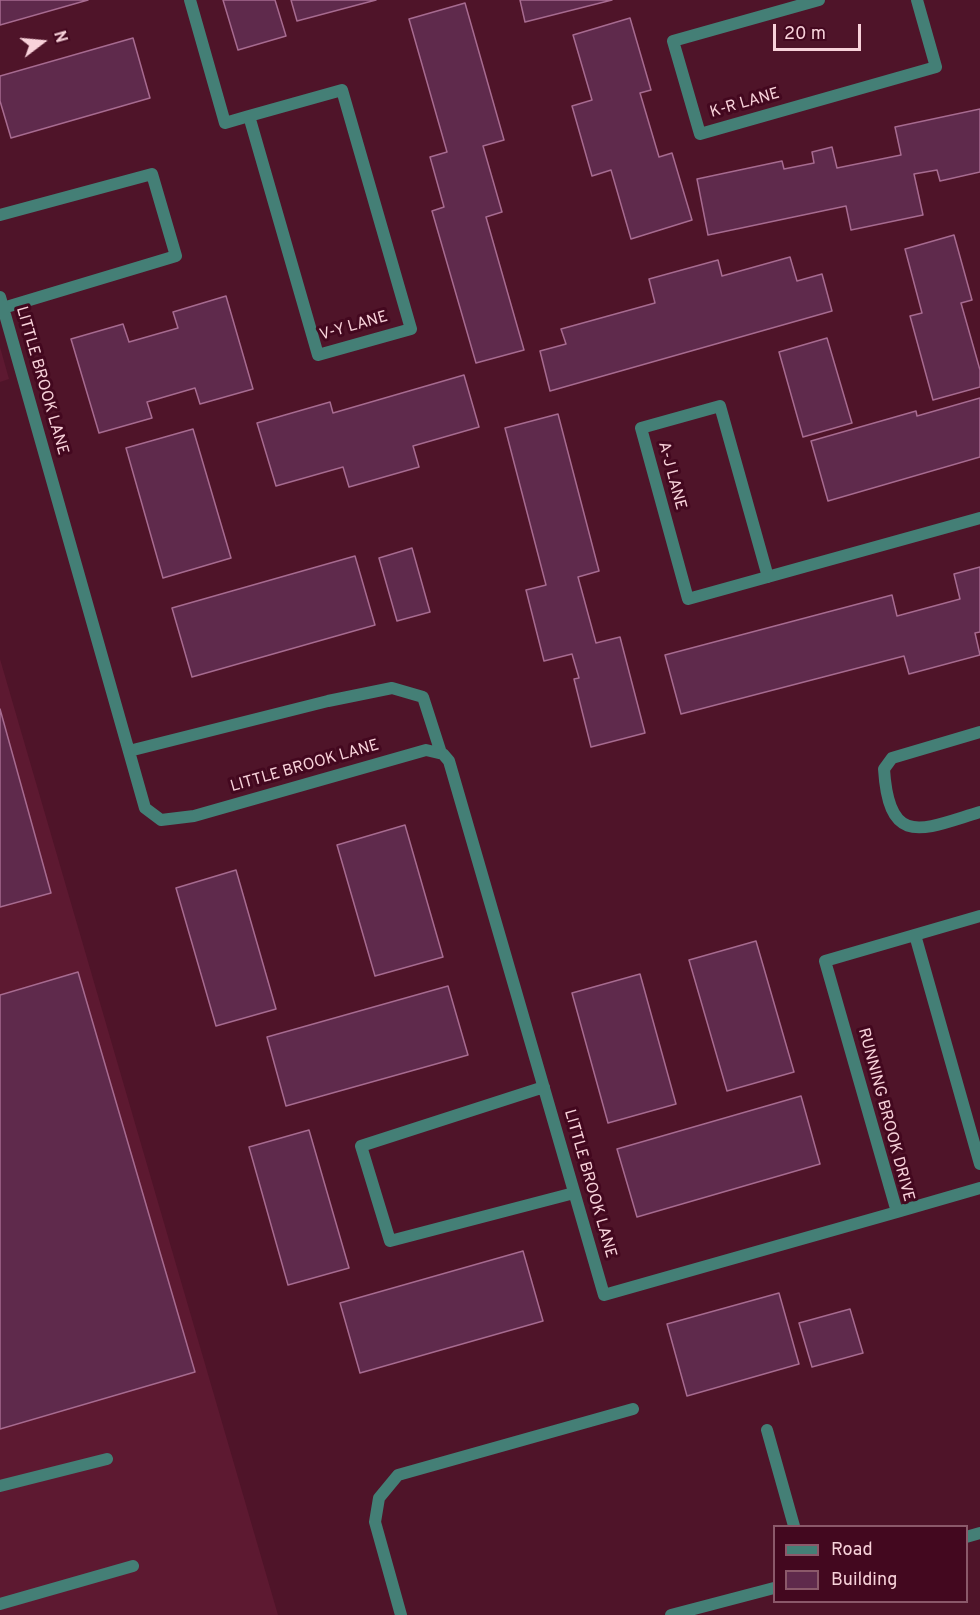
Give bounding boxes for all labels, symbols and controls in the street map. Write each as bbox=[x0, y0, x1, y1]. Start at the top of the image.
north arrow bbox=[12, 12, 72, 72]
scale bar bbox=[776, 12, 864, 50]
text: 20 m bbox=[784, 23, 826, 46]
text: N bbox=[48, 29, 71, 45]
street label: K-R LANE bbox=[708, 85, 782, 123]
street label: LITTLE BROOK LANE bbox=[11, 304, 71, 458]
street label: V-Y LANE bbox=[318, 308, 390, 346]
street label: A-J LANE bbox=[653, 440, 689, 512]
street label: LITTLE BROOK LANE bbox=[228, 737, 382, 797]
street label: RUNNING BROOK DRIVE bbox=[853, 1026, 917, 1204]
street label: LITTLE BROOK LANE bbox=[559, 1107, 619, 1261]
legend bbox=[773, 1525, 968, 1603]
text: Road bbox=[831, 1539, 873, 1562]
text: Building bbox=[831, 1569, 897, 1592]

